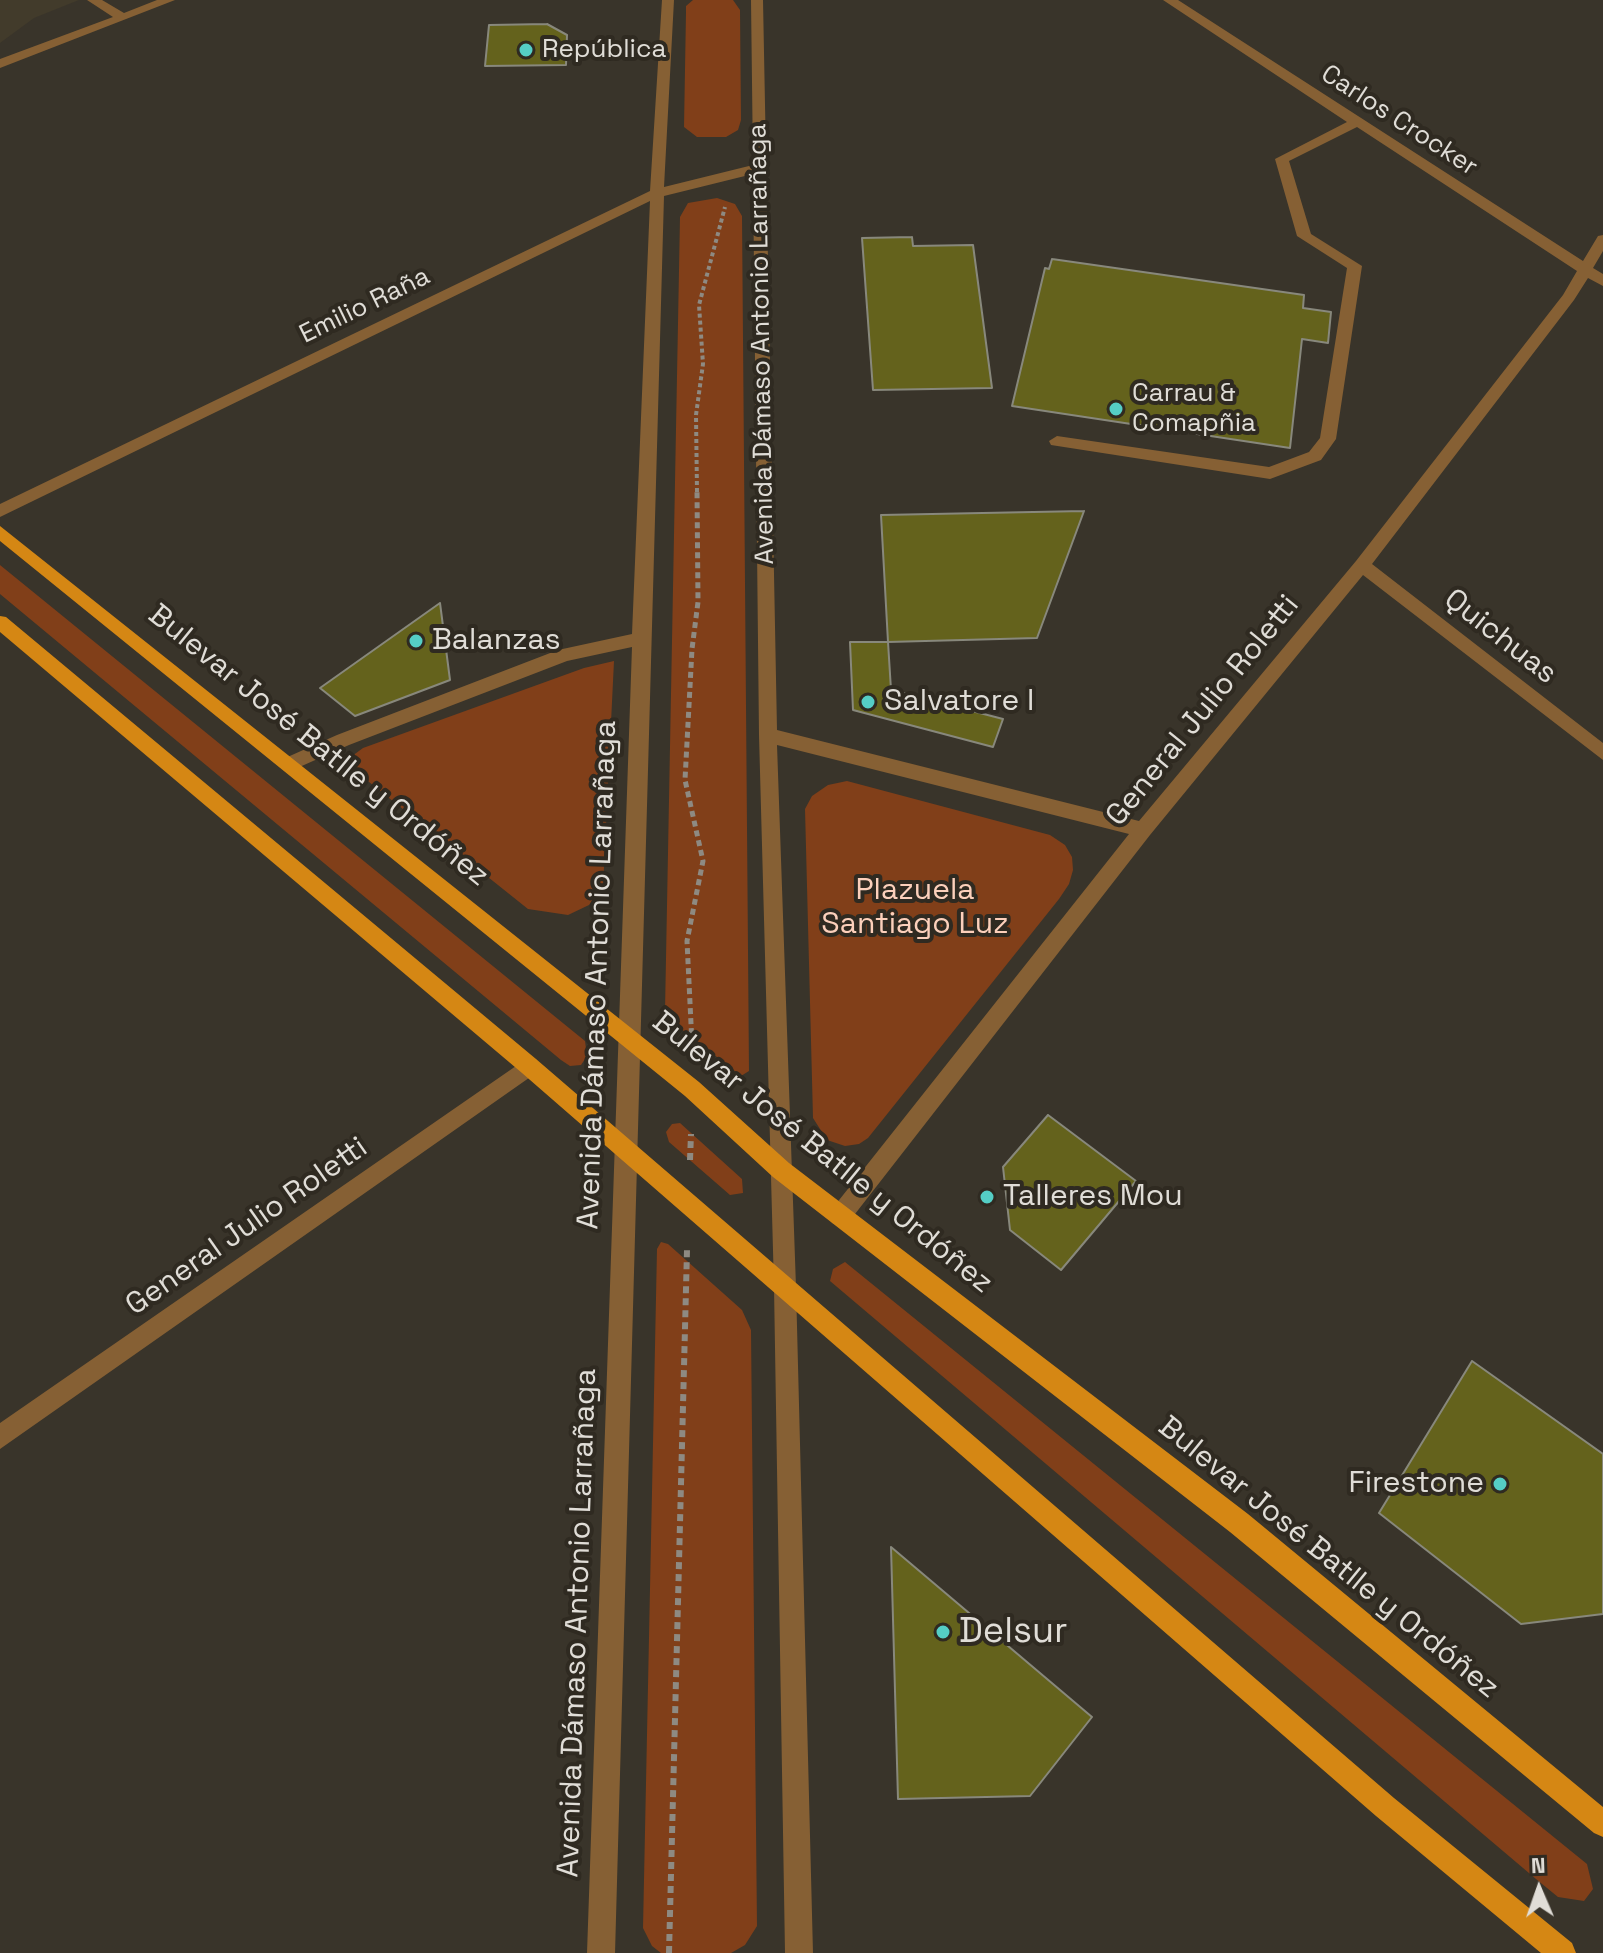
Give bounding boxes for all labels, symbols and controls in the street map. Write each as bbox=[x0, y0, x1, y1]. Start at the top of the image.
place label: República bbox=[542, 34, 666, 66]
marker: República bbox=[517, 41, 535, 59]
street label: Carlos Crocker bbox=[1315, 59, 1483, 183]
street label: Avenida Dámaso Antonio Larrañaga bbox=[743, 123, 781, 565]
street label: Emilio Raña bbox=[295, 261, 435, 351]
place label: Carrau & Comapñia bbox=[1132, 378, 1256, 440]
marker: Carrau & Comapñia bbox=[1107, 400, 1125, 418]
street label: Quichuas bbox=[1436, 582, 1564, 692]
street label: General Julio Roletti bbox=[1099, 588, 1307, 834]
street label: Bulevar José Batlle y Ordóñez bbox=[141, 597, 495, 895]
place label: Balanzas bbox=[432, 623, 561, 659]
marker: Balanzas bbox=[407, 632, 425, 650]
place label: Salvatore I bbox=[884, 684, 1034, 720]
marker: Salvatore I bbox=[859, 693, 877, 711]
street label: Avenida Dámaso Antonio Larrañaga bbox=[571, 720, 625, 1230]
park label: Plazuela Santiago Luz bbox=[821, 873, 1009, 944]
street label: Bulevar José Batlle y Ordóñez bbox=[645, 1004, 999, 1302]
street label: General Julio Roletti bbox=[119, 1130, 375, 1324]
place label: Talleres Mou bbox=[1003, 1179, 1183, 1215]
marker: Talleres Mou bbox=[978, 1188, 996, 1206]
street label: Avenida Dámaso Antonio Larrañaga bbox=[551, 1368, 605, 1878]
street label: Bulevar José Batlle y Ordóñez bbox=[1151, 1409, 1505, 1707]
place label: Firestone bbox=[1349, 1466, 1484, 1502]
marker: Firestone bbox=[1491, 1475, 1509, 1493]
place label: Delsur bbox=[959, 1610, 1068, 1654]
marker: Delsur bbox=[934, 1623, 952, 1641]
north arrow bbox=[1499, 1849, 1579, 1929]
text: N bbox=[1530, 1851, 1546, 1879]

